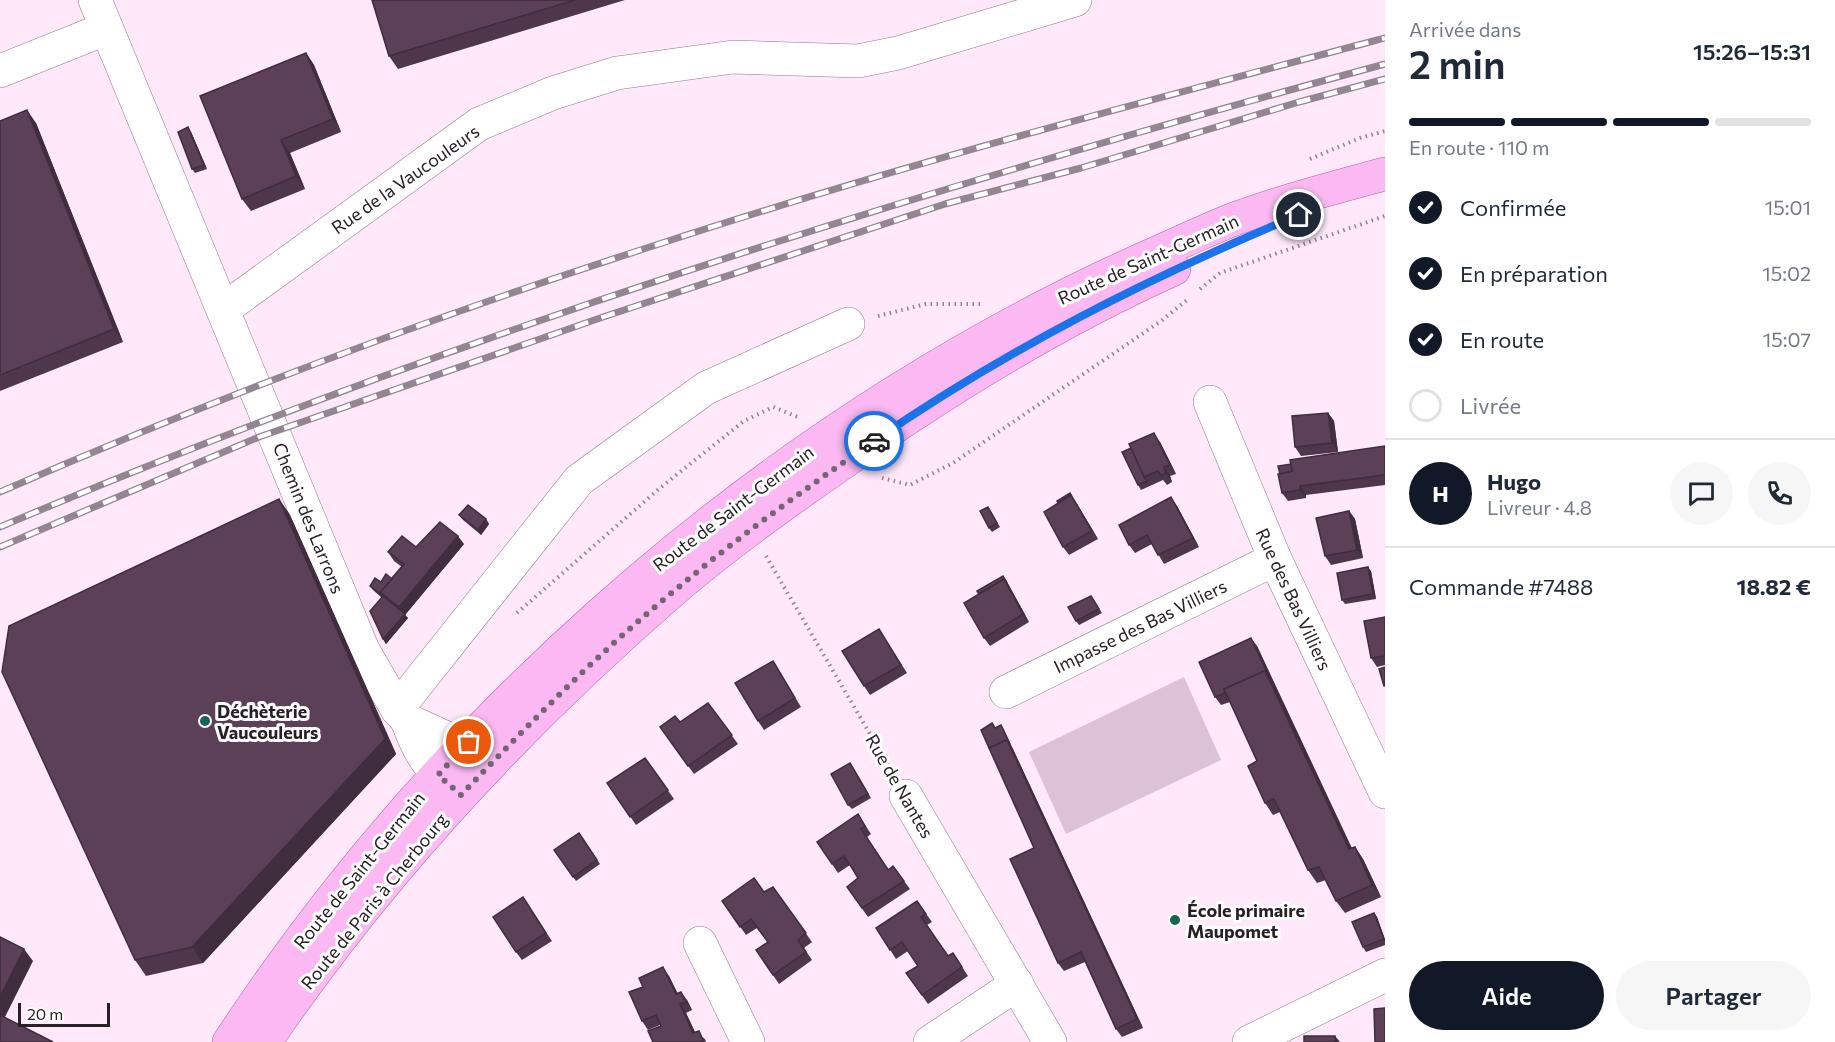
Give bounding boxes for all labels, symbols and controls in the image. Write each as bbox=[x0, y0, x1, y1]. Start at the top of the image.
text: Arrivée dans bbox=[1409, 17, 1521, 41]
text: 15:26–15:31 bbox=[1693, 38, 1811, 65]
text: 2 min bbox=[1409, 39, 1506, 87]
street label: Rue de la Vaucouleurs bbox=[327, 120, 483, 238]
text: En route · 110 m bbox=[1409, 135, 1549, 159]
pin bbox=[1273, 189, 1324, 240]
icon: check bbox=[1409, 191, 1442, 224]
text: Confirmée bbox=[1460, 194, 1566, 221]
text: 15:01 bbox=[1765, 195, 1811, 219]
icon: home bbox=[1282, 198, 1315, 231]
street label: Route de Saint-Germain bbox=[1054, 209, 1242, 309]
icon: check bbox=[1409, 257, 1442, 290]
text: En préparation bbox=[1460, 260, 1608, 287]
text: 15:02 bbox=[1762, 261, 1811, 285]
icon: check bbox=[1409, 323, 1442, 356]
text: En route bbox=[1460, 326, 1544, 353]
text: 15:07 bbox=[1763, 327, 1811, 351]
text: Livrée bbox=[1460, 392, 1521, 419]
courier bbox=[844, 411, 904, 471]
icon: car bbox=[858, 425, 891, 458]
street label: Chemin des Larrons bbox=[269, 439, 349, 597]
street label: Route de Saint-Germain bbox=[648, 440, 818, 576]
button: chat bbox=[1670, 462, 1733, 525]
button: phone bbox=[1748, 462, 1811, 525]
text: Hugo bbox=[1487, 468, 1541, 495]
text: H bbox=[1432, 480, 1449, 507]
text: Livreur · 4.8 bbox=[1487, 495, 1592, 519]
street label: Rue des Bas Villiers bbox=[1251, 524, 1337, 674]
text: Commande #7488 bbox=[1409, 573, 1593, 600]
text: 18.82 € bbox=[1737, 573, 1811, 600]
street label: Impasse des Bas Villiers bbox=[1050, 575, 1230, 677]
place label: Déchèterie Vaucouleurs bbox=[217, 700, 319, 743]
marker: Déchèterie Vaucouleurs bbox=[198, 714, 212, 728]
pin bbox=[443, 716, 494, 767]
icon: bag bbox=[452, 725, 485, 758]
street label: Rue de Nantes bbox=[861, 730, 939, 842]
street label: Route de Saint-Germain bbox=[289, 787, 429, 953]
street label: Route de Paris à Cherbourg bbox=[296, 808, 452, 994]
place label: École primaire Maupomet bbox=[1187, 899, 1305, 942]
marker: École primaire Maupomet bbox=[1168, 913, 1182, 927]
button: Aide bbox=[1409, 961, 1604, 1030]
button: Partager bbox=[1616, 961, 1811, 1030]
scale bar bbox=[18, 1000, 110, 1028]
text: 20 m bbox=[27, 1004, 63, 1023]

